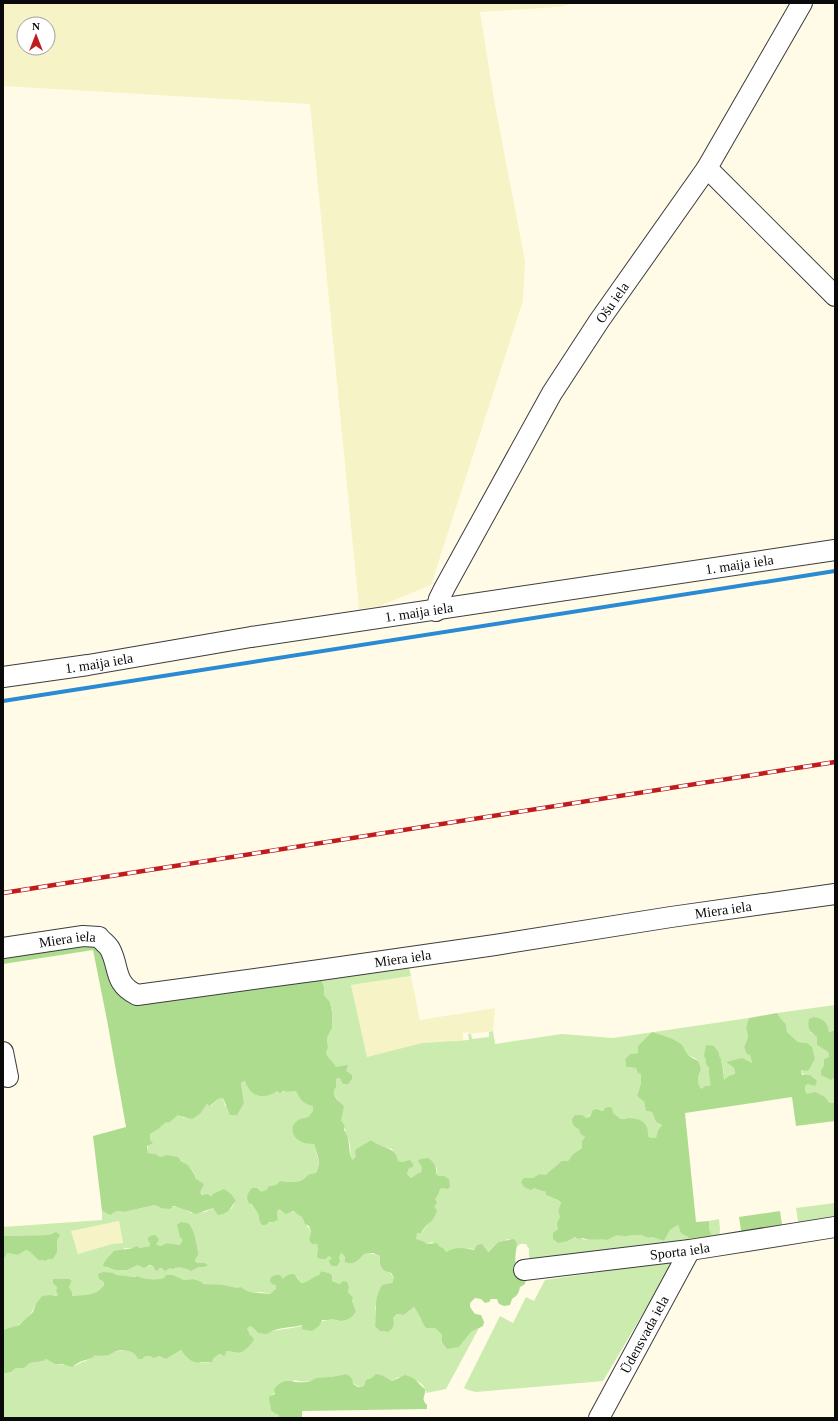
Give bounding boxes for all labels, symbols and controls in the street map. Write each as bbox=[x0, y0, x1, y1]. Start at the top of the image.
north arrow bbox=[16, 16, 56, 56]
text: N bbox=[32, 20, 40, 32]
street label: Ošu iela bbox=[593, 279, 632, 326]
street label: 1. maija iela bbox=[704, 552, 775, 577]
street label: 1. maija iela bbox=[384, 599, 455, 624]
street label: 1. maija iela bbox=[64, 650, 135, 676]
street label: Miera iela bbox=[694, 898, 753, 921]
street label: Miera iela bbox=[38, 928, 97, 950]
street label: Miera iela bbox=[373, 947, 433, 970]
street label: Sporta iela bbox=[649, 1239, 712, 1262]
street label: Ūdensvada iela bbox=[617, 1292, 672, 1376]

